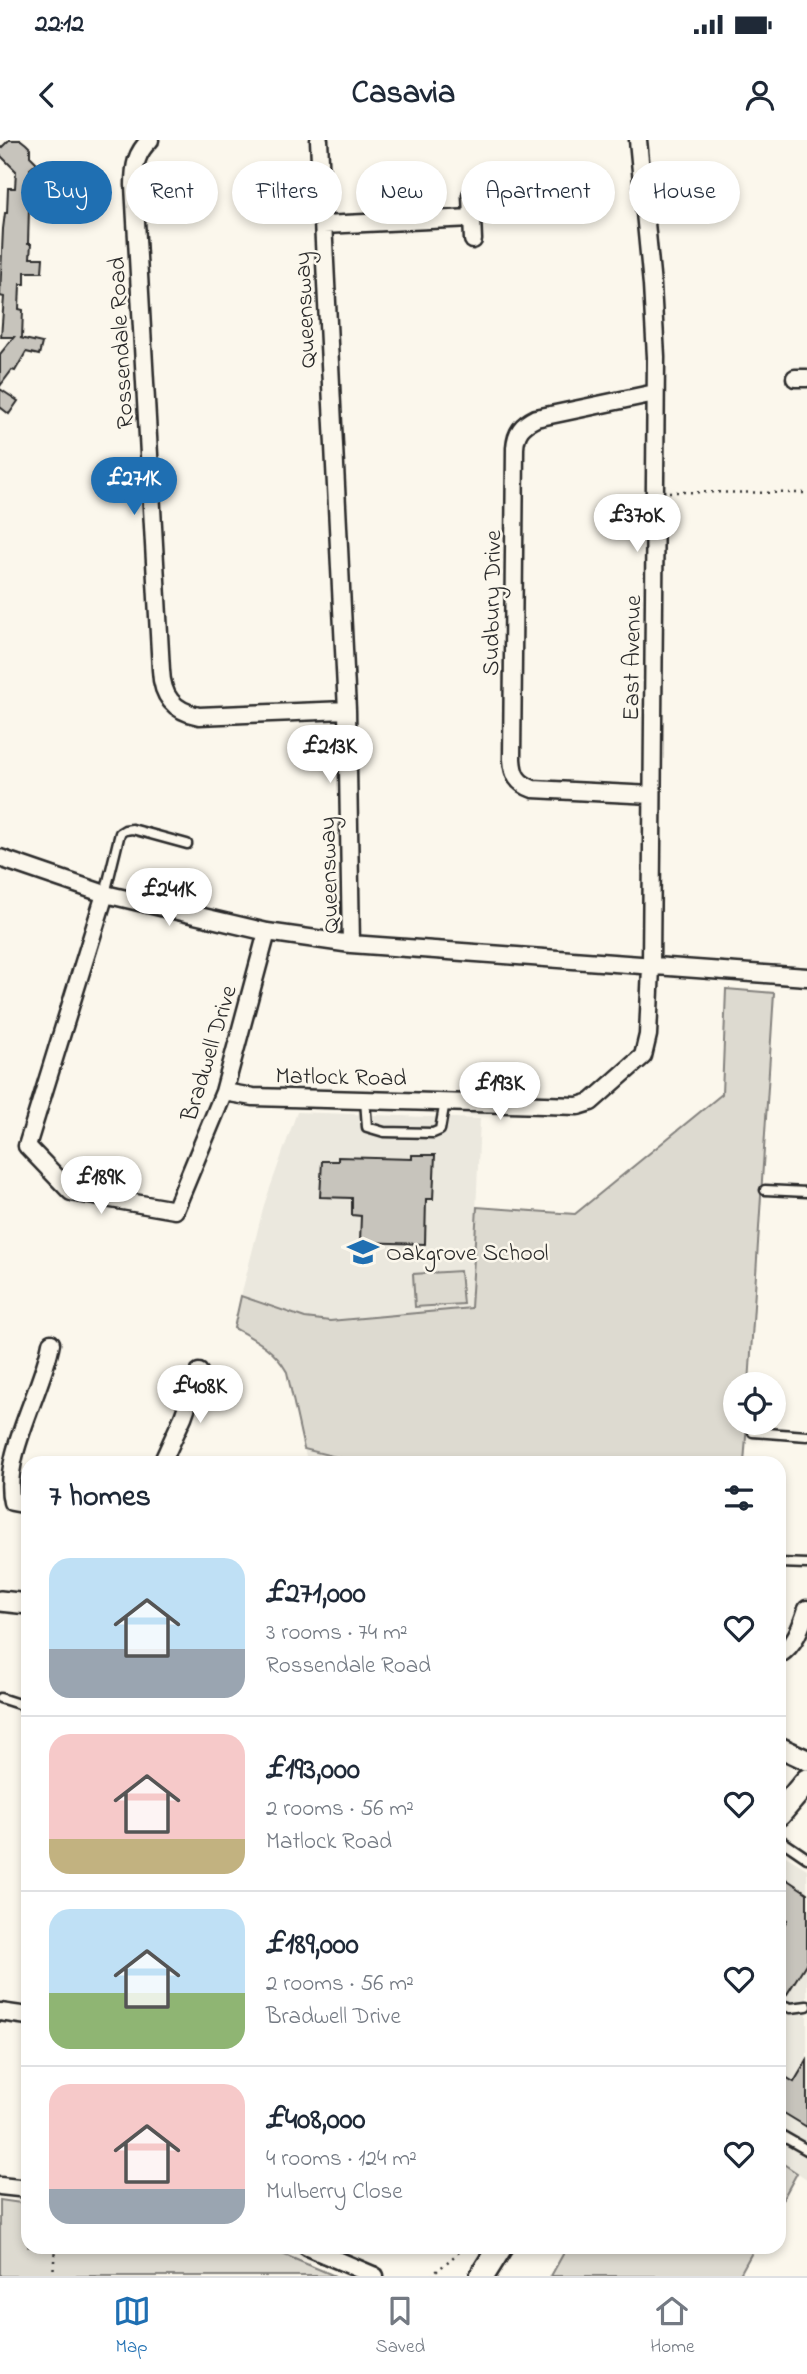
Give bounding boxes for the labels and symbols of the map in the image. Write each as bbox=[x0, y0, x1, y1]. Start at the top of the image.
street label: Queensway bbox=[286, 251, 328, 369]
street label: Rossendale Road bbox=[100, 255, 144, 430]
pin: £271K bbox=[85, 458, 183, 517]
pin: £370K bbox=[588, 494, 686, 554]
street label: Sudbury Drive bbox=[475, 530, 513, 676]
street label: East Avenue bbox=[615, 595, 652, 721]
pin: £213K bbox=[281, 726, 379, 785]
street label: Queensway bbox=[311, 816, 351, 934]
pin: £241K bbox=[120, 868, 218, 928]
street label: Bradwell Drive bbox=[173, 981, 248, 1127]
street label: Matlock Road bbox=[275, 1060, 407, 1097]
pin: £193K bbox=[451, 1062, 549, 1122]
pin: £189K bbox=[52, 1156, 150, 1216]
school or university icon: Oakgrove School bbox=[346, 1235, 380, 1269]
place label: Oakgrove School bbox=[386, 1237, 548, 1272]
pin: £408K bbox=[151, 1366, 249, 1425]

